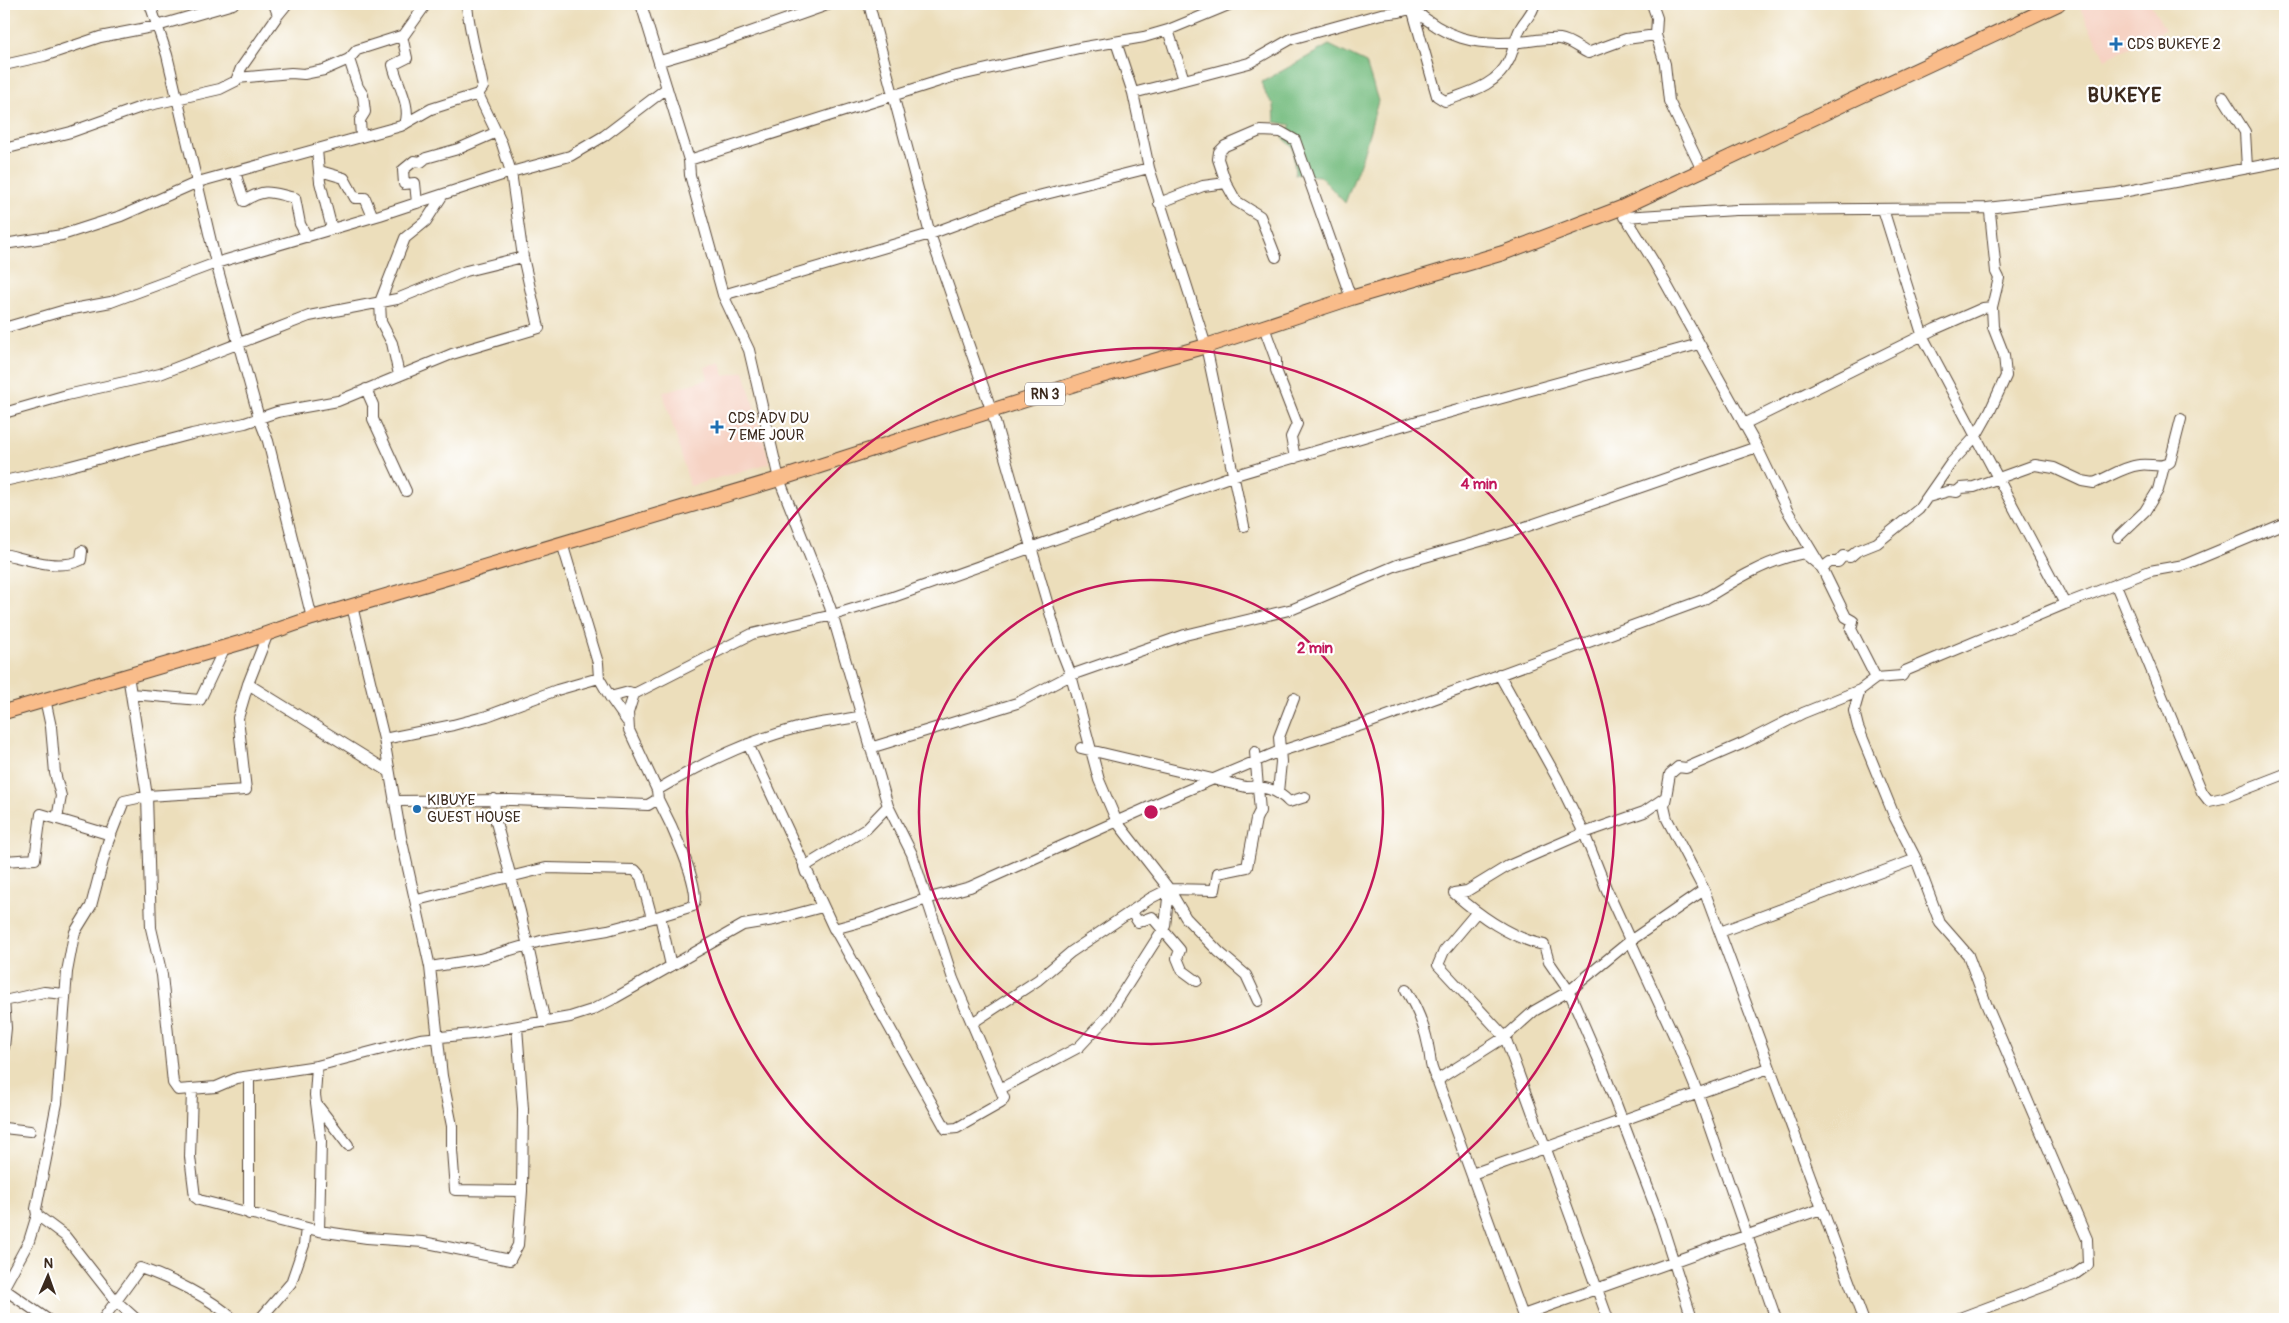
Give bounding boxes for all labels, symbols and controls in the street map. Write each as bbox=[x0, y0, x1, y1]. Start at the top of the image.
place label: CDS BUKEYE 2 bbox=[2127, 35, 2221, 54]
marker: CDS BUKEYE 2 bbox=[2109, 37, 2123, 51]
district label: BUKEYE bbox=[2087, 83, 2163, 108]
road number: RN 3 bbox=[1025, 382, 1065, 406]
place label: CDS ADV DU 7 EME JOUR bbox=[728, 409, 809, 445]
marker: CDS ADV DU 7 EME JOUR bbox=[710, 420, 724, 434]
text: 4 min bbox=[1461, 475, 1498, 494]
text: 2 min bbox=[1297, 639, 1333, 658]
place label: KIBUYE GUEST HOUSE bbox=[427, 791, 521, 827]
marker: KIBUYE GUEST HOUSE bbox=[411, 803, 423, 815]
centre of rings bbox=[1142, 803, 1160, 821]
north arrow bbox=[22, 1250, 72, 1300]
text: N bbox=[43, 1255, 53, 1272]

